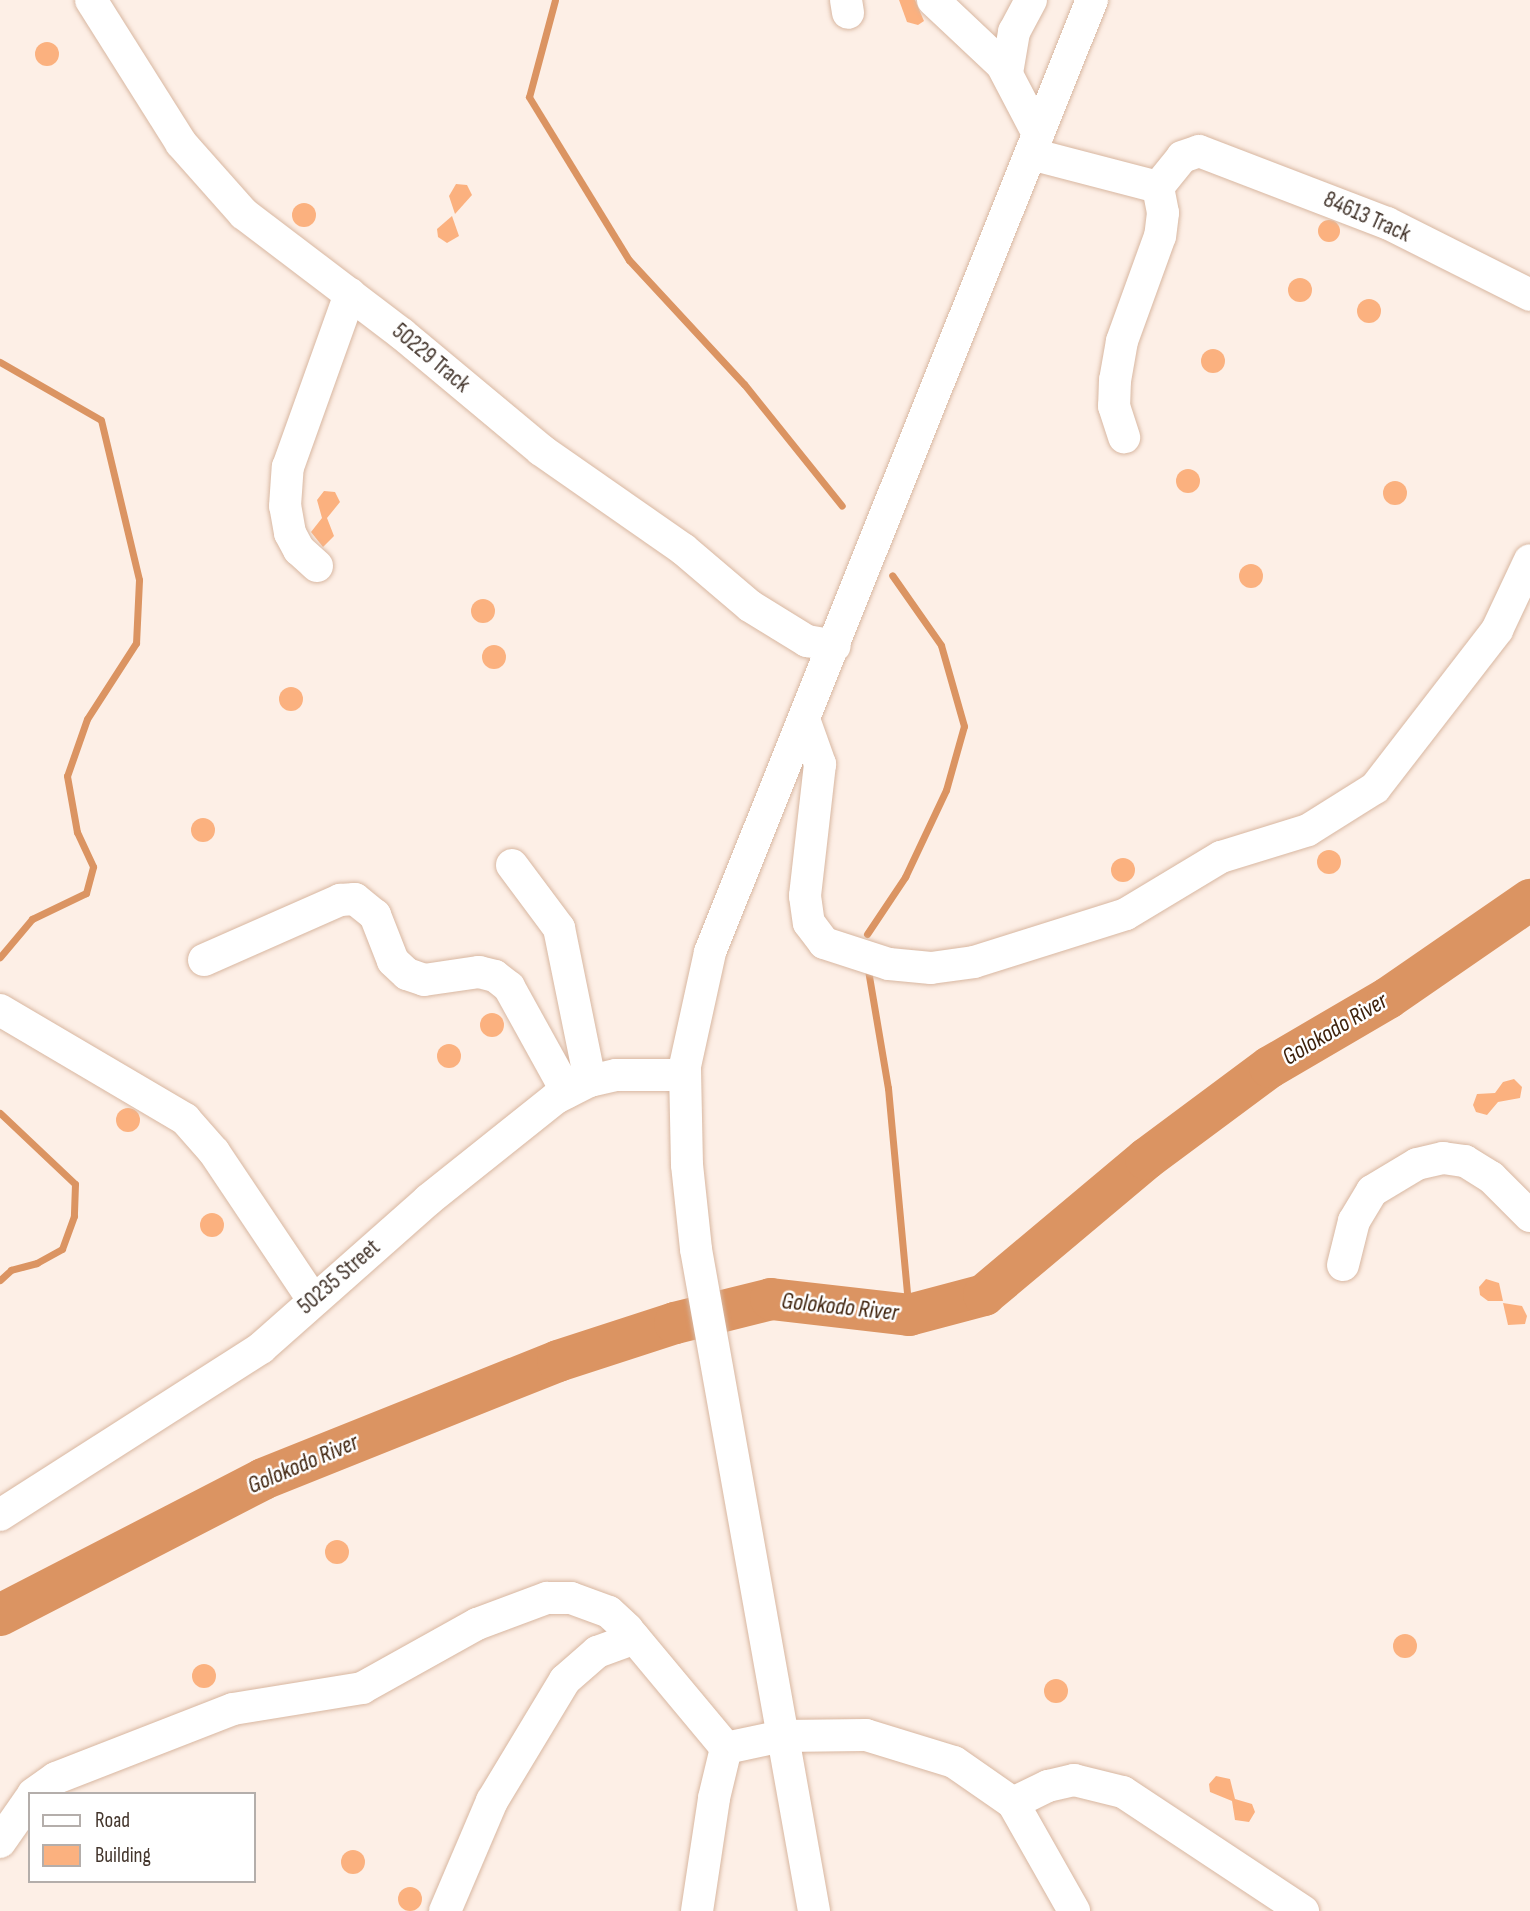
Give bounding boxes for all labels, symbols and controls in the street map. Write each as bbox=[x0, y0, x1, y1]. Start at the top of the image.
street label: 84613 Track bbox=[1319, 186, 1415, 248]
street label: 50229 Track bbox=[387, 318, 475, 398]
water label: Golokodo River bbox=[1277, 986, 1393, 1072]
street label: 50235 Street bbox=[292, 1234, 386, 1320]
water label: Golokodo River bbox=[780, 1287, 900, 1327]
water label: Golokodo River bbox=[243, 1428, 363, 1500]
legend bbox=[28, 1792, 256, 1883]
text: Road bbox=[95, 1808, 130, 1833]
text: Building bbox=[95, 1843, 151, 1868]

